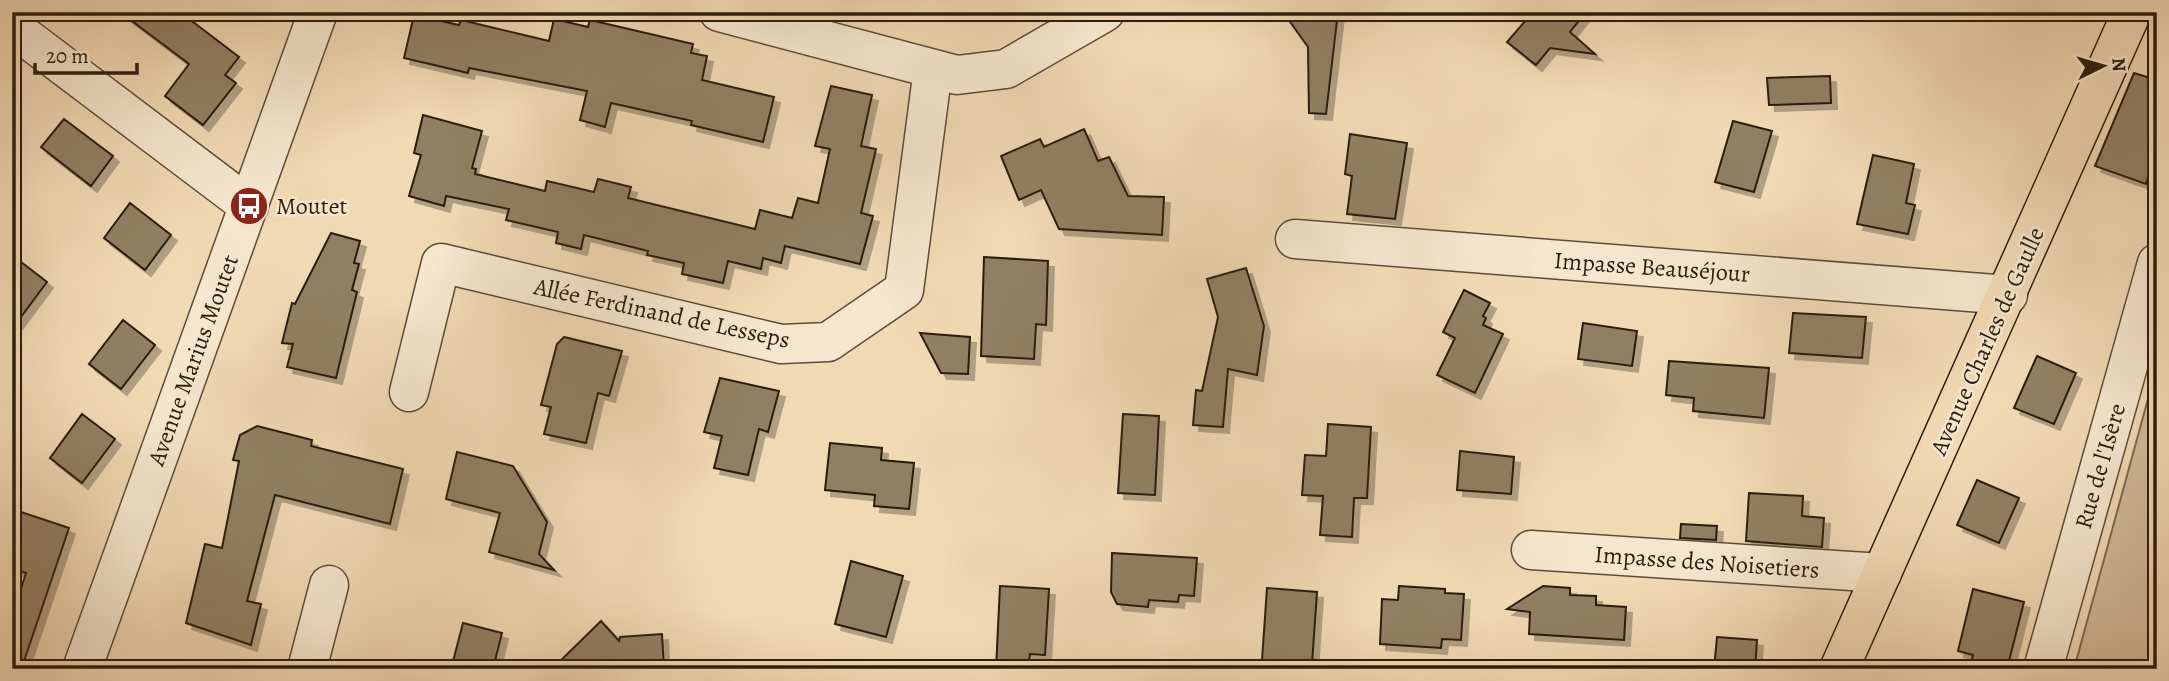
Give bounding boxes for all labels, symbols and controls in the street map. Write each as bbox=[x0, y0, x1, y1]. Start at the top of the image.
scale bar bbox=[35, 32, 136, 76]
north arrow bbox=[2068, 32, 2138, 102]
text: 20 m bbox=[46, 42, 89, 70]
text: N bbox=[2105, 57, 2133, 73]
bus stop icon: Moutet bbox=[228, 185, 270, 227]
place label: Moutet bbox=[276, 190, 347, 222]
street label: Avenue Charles de Gaulle bbox=[1922, 222, 2052, 461]
street label: Impasse Beauséjour bbox=[1553, 244, 1751, 290]
street label: Avenue Marius Moutet bbox=[140, 250, 246, 471]
street label: Allée Ferdinand de Lesseps bbox=[530, 270, 793, 356]
street label: Rue de l'Isère bbox=[2067, 399, 2133, 533]
street label: Impasse des Noisetiers bbox=[1594, 538, 1820, 586]

